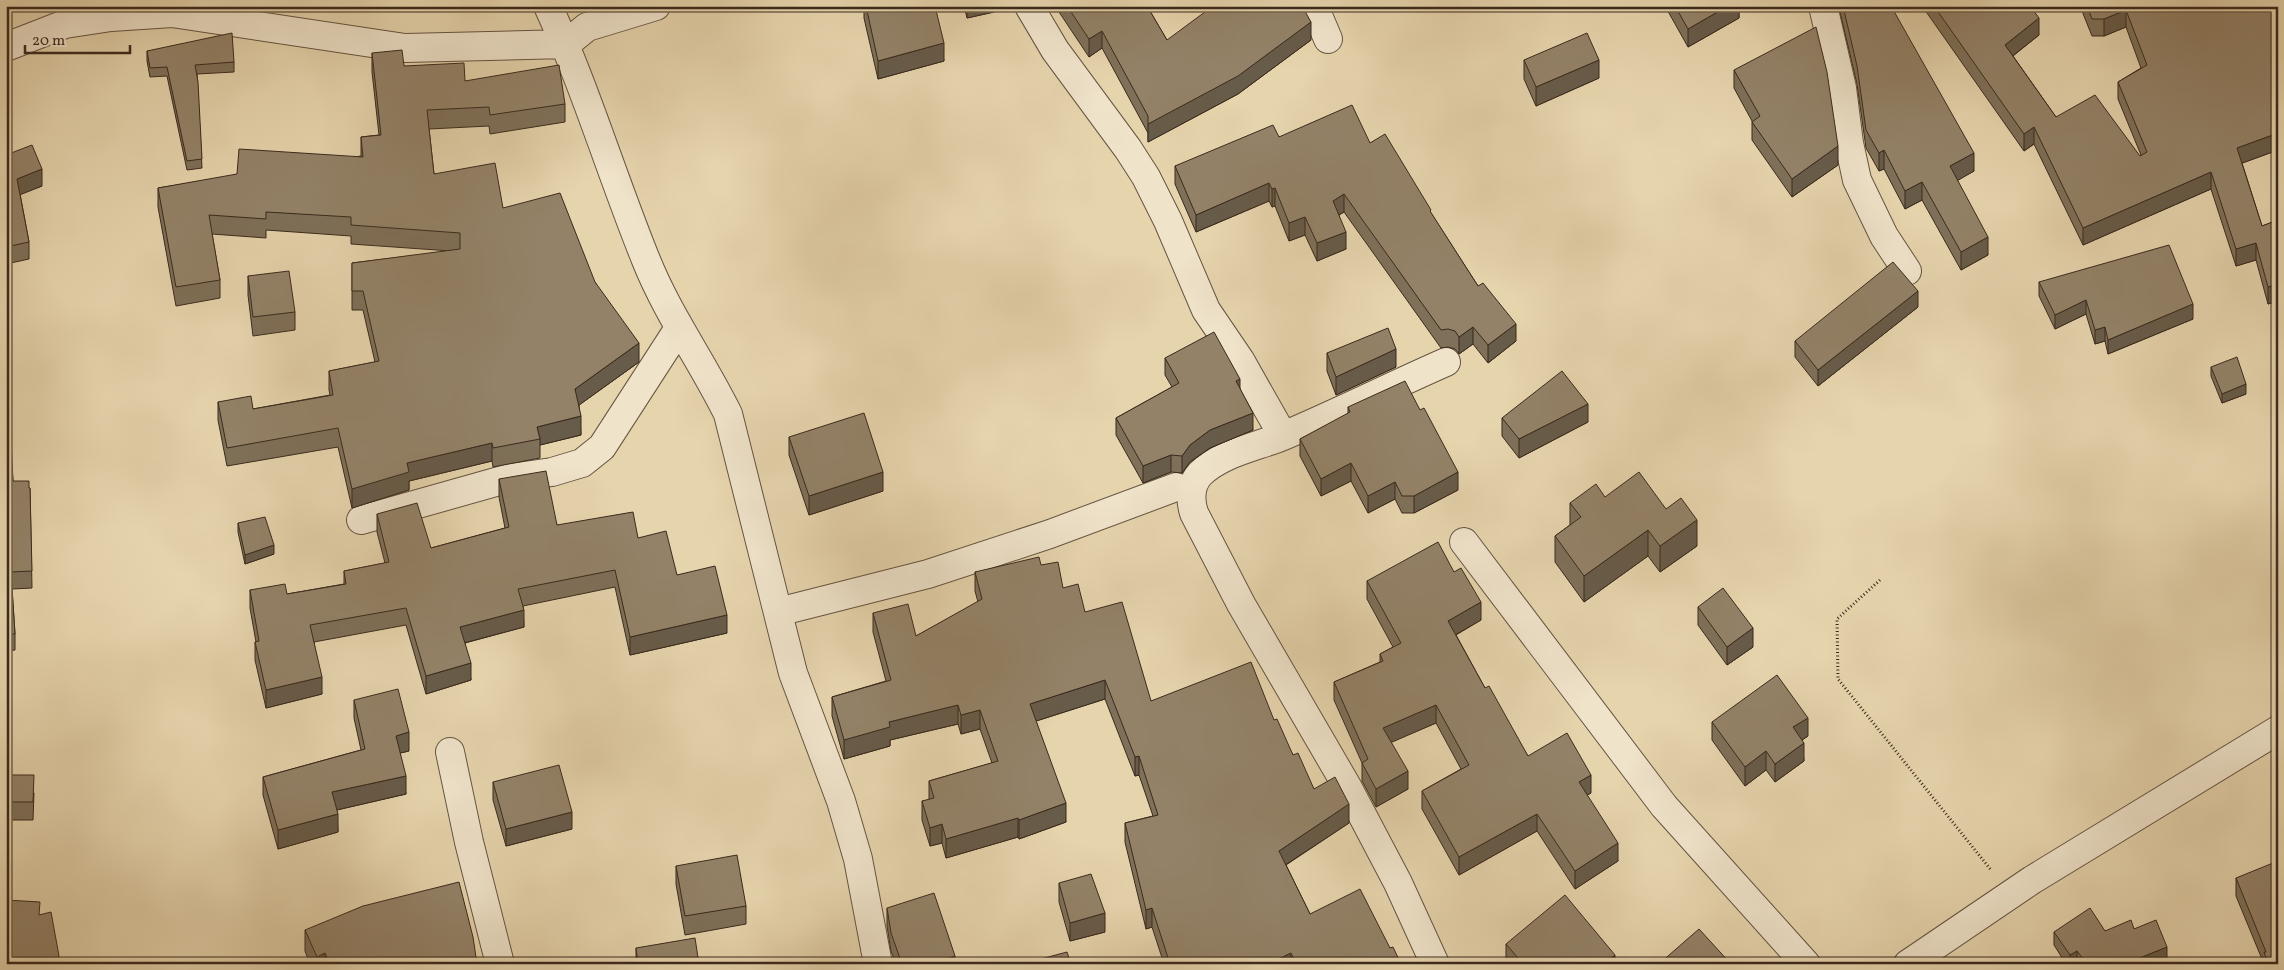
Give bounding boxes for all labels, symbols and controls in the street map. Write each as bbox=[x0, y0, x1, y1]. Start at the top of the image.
scale bar bbox=[25, 22, 130, 54]
text: 20 m bbox=[32, 31, 65, 52]

